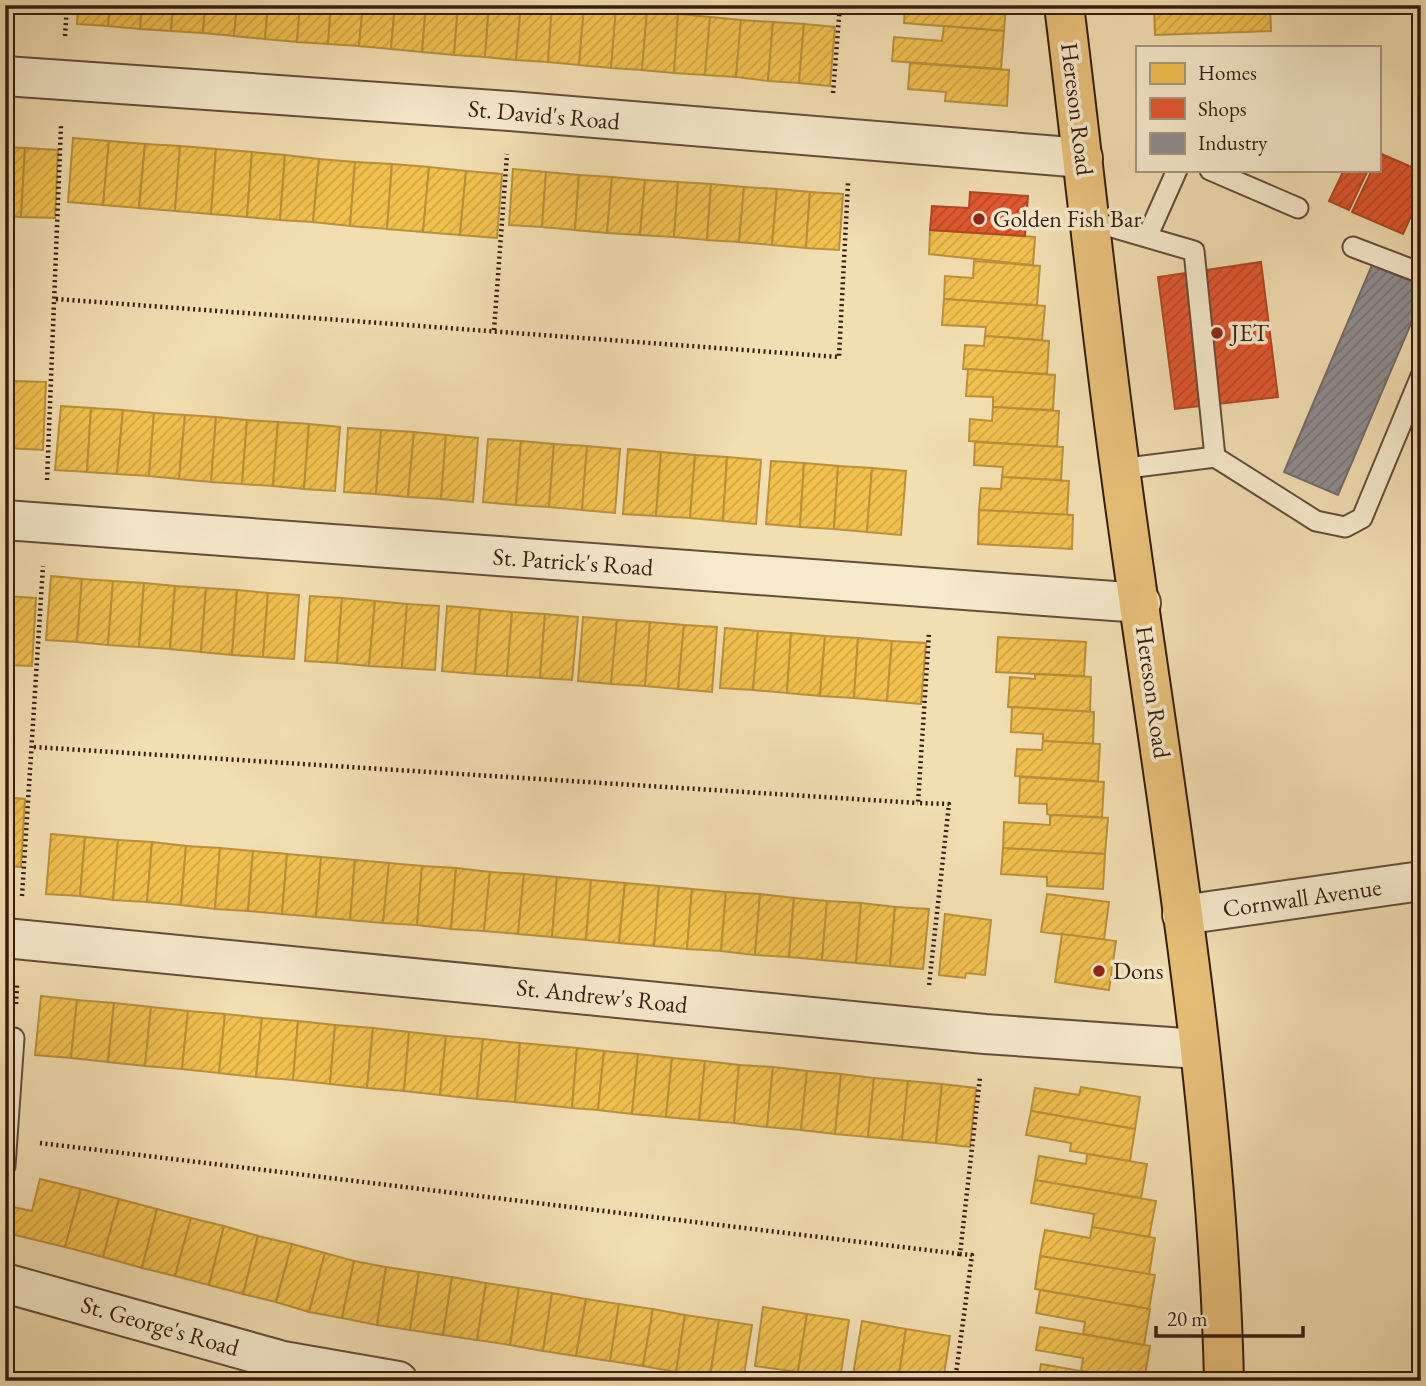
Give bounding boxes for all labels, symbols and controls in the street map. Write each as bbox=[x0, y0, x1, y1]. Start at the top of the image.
street label: Hereson Road bbox=[1054, 41, 1101, 178]
legend bbox=[1136, 46, 1380, 172]
text: Homes bbox=[1198, 59, 1257, 86]
street label: St. David's Road bbox=[467, 92, 622, 137]
text: Shops bbox=[1198, 95, 1247, 122]
text: Industry bbox=[1198, 129, 1268, 156]
place label: Golden Fish Bar bbox=[993, 203, 1142, 234]
marker: Golden Fish Bar bbox=[971, 211, 987, 227]
place label: JET bbox=[1229, 317, 1270, 348]
marker: JET bbox=[1209, 325, 1225, 341]
street label: St. Patrick's Road bbox=[492, 540, 655, 583]
street label: Hereson Road bbox=[1129, 624, 1178, 761]
street label: Cornwall Avenue bbox=[1221, 871, 1383, 924]
place label: Dons bbox=[1113, 955, 1163, 986]
marker: Dons bbox=[1091, 963, 1107, 979]
street label: St. Andrew's Road bbox=[515, 971, 690, 1020]
street label: St. George's Road bbox=[78, 1288, 244, 1363]
scale bar bbox=[1156, 1295, 1304, 1339]
text: 20 m bbox=[1167, 1305, 1208, 1332]

